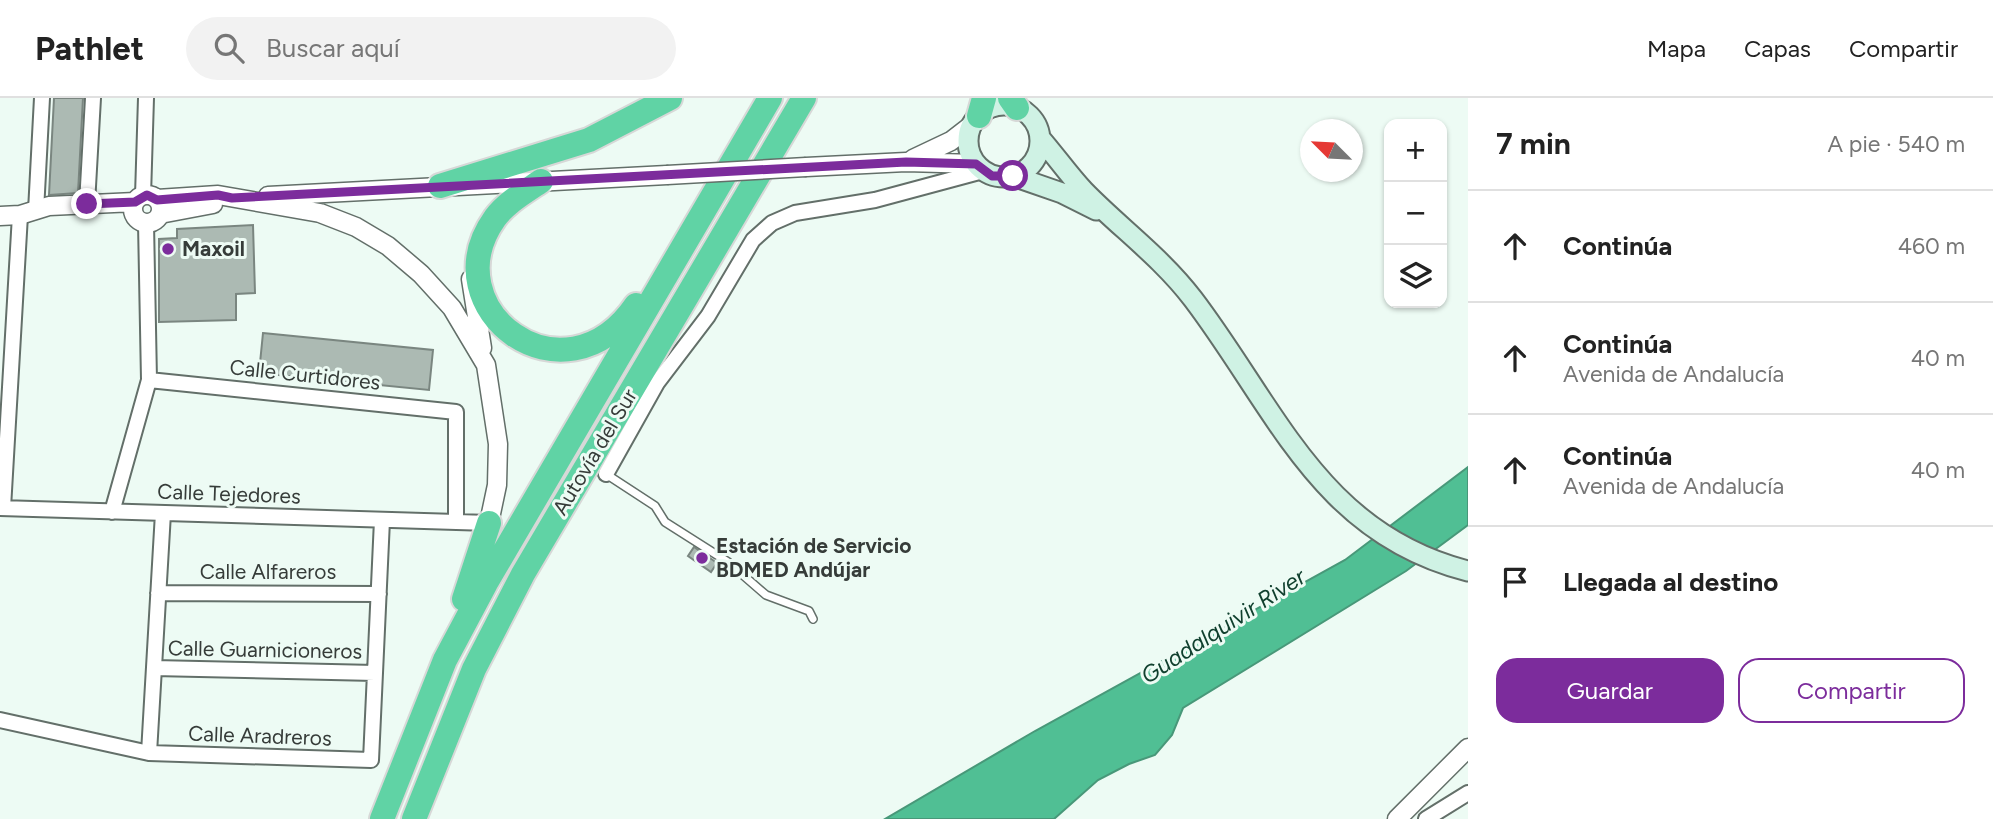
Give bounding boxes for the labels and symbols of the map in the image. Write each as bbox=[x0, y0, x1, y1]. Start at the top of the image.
north arrow bbox=[1300, 119, 1363, 182]
route start bbox=[997, 160, 1028, 191]
route end bbox=[71, 188, 102, 219]
place label: Maxoil bbox=[182, 236, 245, 261]
marker: Maxoil bbox=[160, 241, 176, 257]
street label: Calle Curtidores bbox=[228, 354, 382, 395]
street label: Autovía del Sur bbox=[547, 384, 642, 519]
street label: Calle Tejedores bbox=[157, 479, 301, 508]
place label: Estación de Servicio BDMED Andújar bbox=[716, 533, 912, 582]
marker: Estación de Servicio BDMED Andújar bbox=[694, 550, 710, 566]
street label: Calle Alfareros bbox=[200, 559, 336, 584]
water label: Guadalquivir River bbox=[1136, 562, 1311, 690]
street label: Calle Guarnicioneros bbox=[168, 635, 362, 664]
street label: Calle Aradreros bbox=[188, 721, 332, 751]

